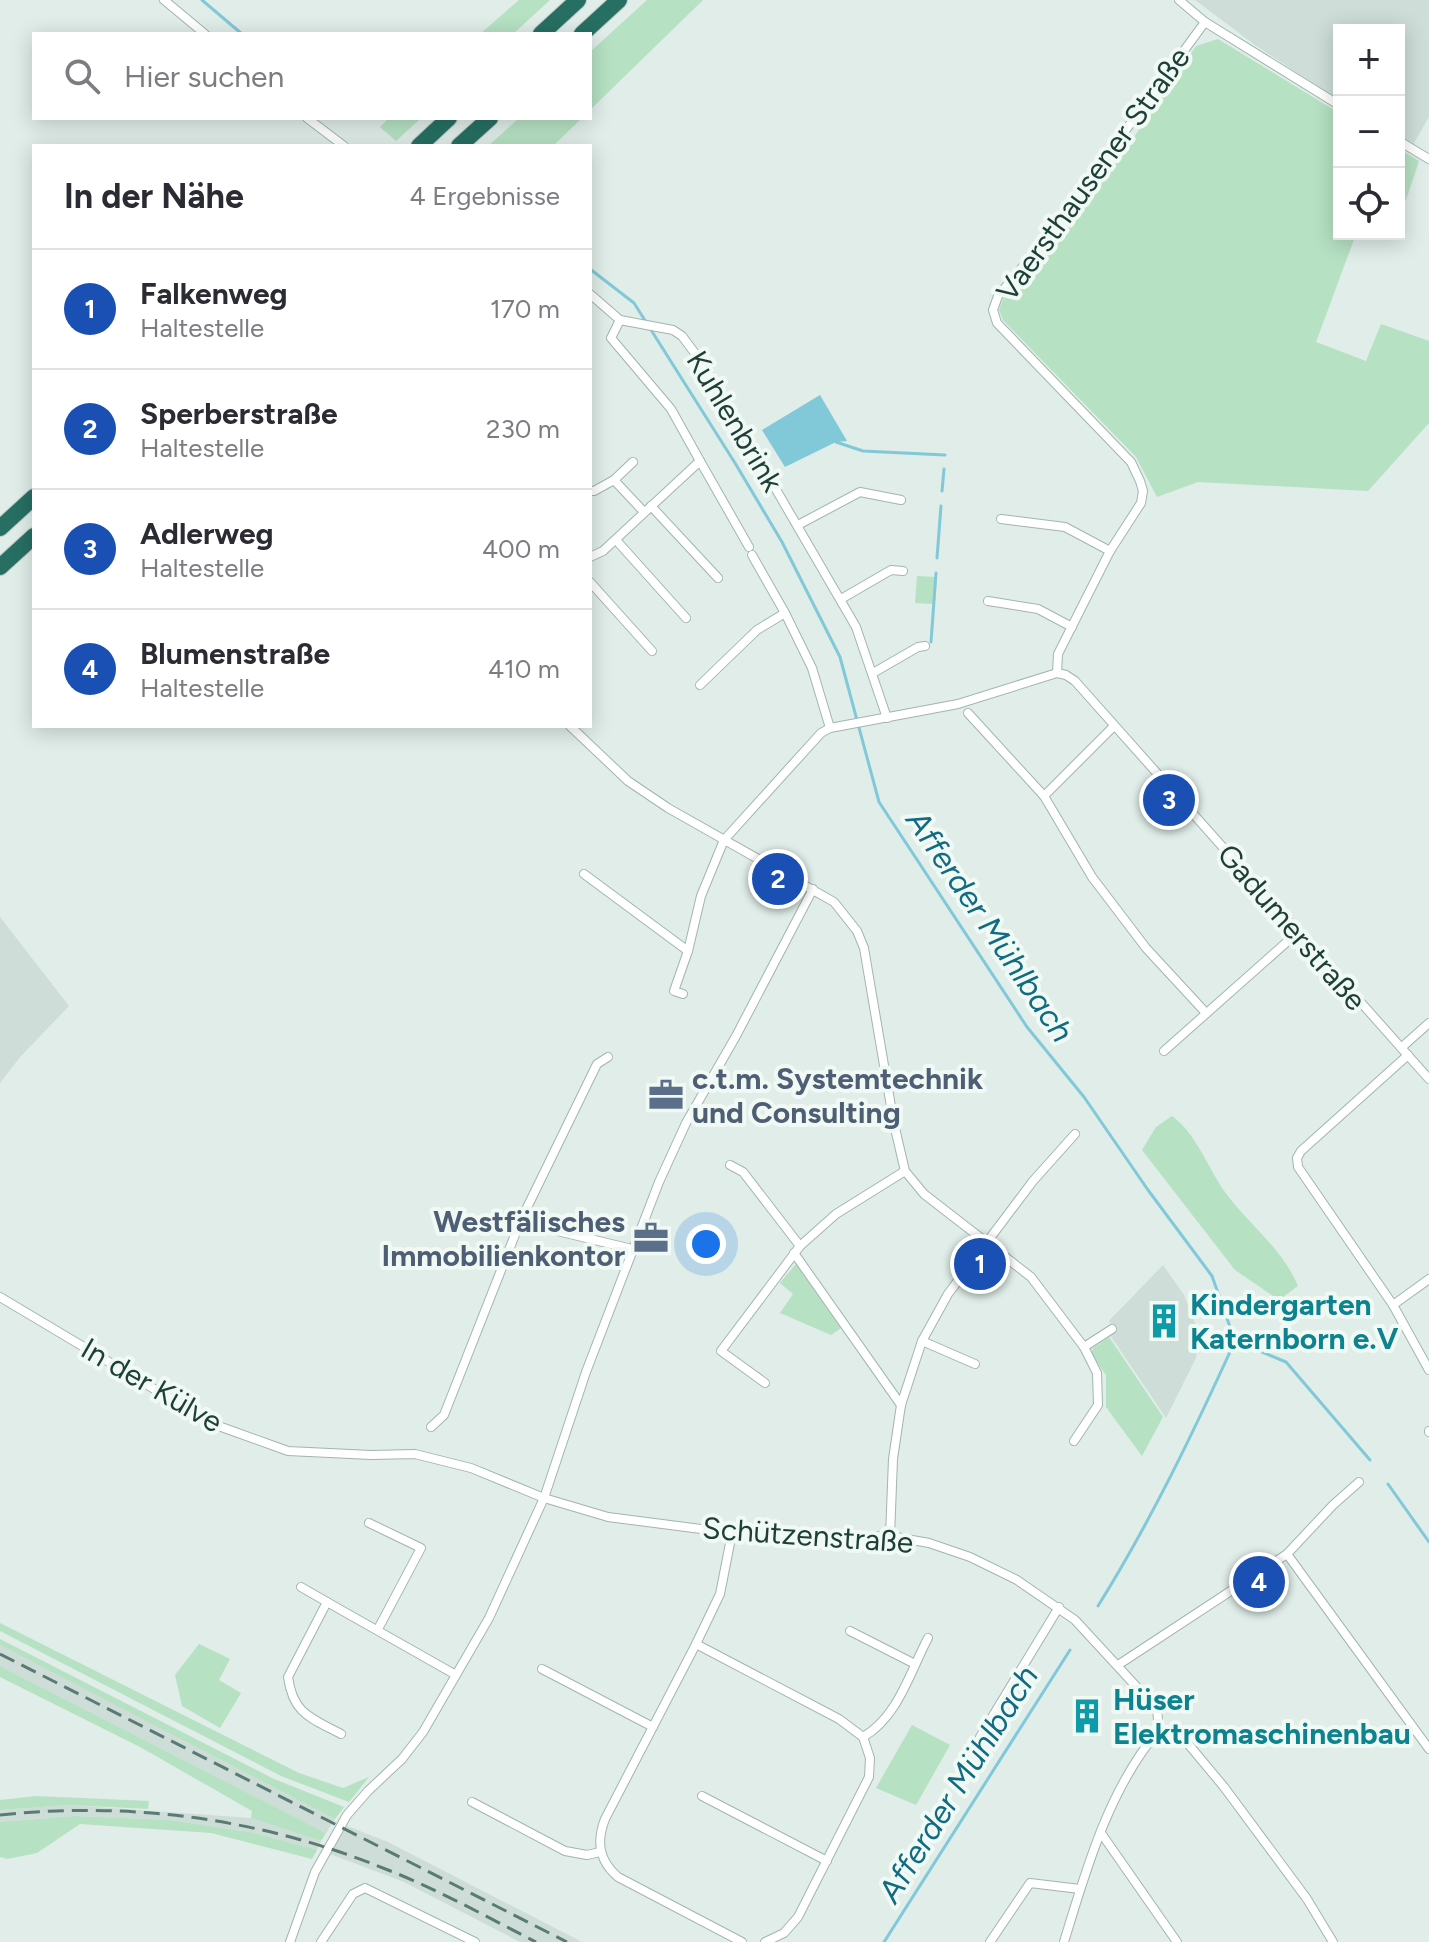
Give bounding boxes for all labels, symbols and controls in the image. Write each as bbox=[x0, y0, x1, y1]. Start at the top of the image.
map controls bbox=[1333, 24, 1405, 240]
button: + bbox=[1333, 24, 1405, 96]
search box bbox=[32, 32, 592, 120]
street label: Vaersthausener Straße bbox=[988, 40, 1198, 308]
icon: search bbox=[60, 54, 104, 98]
text: Hier suchen bbox=[124, 58, 284, 95]
button: − bbox=[1333, 96, 1405, 168]
button: locate bbox=[1333, 168, 1405, 240]
text: In der Nähe bbox=[64, 176, 244, 217]
text: 4 Ergebnisse bbox=[410, 180, 560, 212]
text: Falkenweg bbox=[140, 275, 288, 312]
text: 1 bbox=[85, 293, 95, 325]
text: 170 m bbox=[490, 293, 560, 325]
text: Haltestelle bbox=[140, 312, 264, 344]
street label: Kuhlenbrink bbox=[679, 344, 792, 498]
text: Sperberstraße bbox=[140, 395, 338, 432]
text: 2 bbox=[82, 413, 98, 445]
text: 230 m bbox=[486, 413, 560, 445]
text: Haltestelle bbox=[140, 432, 264, 464]
text: Adlerweg bbox=[140, 515, 274, 552]
text: 3 bbox=[83, 533, 97, 565]
text: 400 m bbox=[482, 533, 560, 565]
text: Haltestelle bbox=[140, 552, 264, 584]
text: Blumenstraße bbox=[140, 635, 330, 672]
text: 4 bbox=[82, 653, 98, 685]
text: 410 m bbox=[488, 653, 560, 685]
text: Haltestelle bbox=[140, 672, 264, 704]
pin: 3 bbox=[1143, 770, 1195, 830]
water label: Afferder Mühlbach bbox=[897, 801, 1082, 1049]
street label: Gadumerstraße bbox=[1210, 836, 1374, 1018]
pin: 2 bbox=[752, 849, 804, 909]
place label: c.t.m. Systemtechnik und Consulting bbox=[692, 1060, 983, 1131]
office icon: c.t.m. Systemtechnik und Consulting bbox=[647, 1076, 685, 1114]
place label: Westfälisches Immobilienkontor bbox=[382, 1203, 625, 1274]
office icon: Westfälisches Immobilienkontor bbox=[632, 1219, 670, 1257]
your location bbox=[686, 1224, 726, 1264]
pin: 1 bbox=[954, 1234, 1006, 1294]
place label: Kindergarten Katernborn e.V bbox=[1190, 1286, 1399, 1357]
building icon: Kindergarten Katernborn e.V bbox=[1145, 1302, 1183, 1340]
street label: In der Külve bbox=[75, 1330, 229, 1440]
street label: Schützenstraße bbox=[701, 1509, 915, 1561]
pin: 4 bbox=[1233, 1552, 1285, 1612]
water label: Afferder Mühlbach bbox=[869, 1659, 1046, 1911]
place label: Hüser Elektromaschinenbau bbox=[1113, 1681, 1411, 1752]
building icon: Hüser Elektromaschinenbau bbox=[1068, 1697, 1106, 1735]

